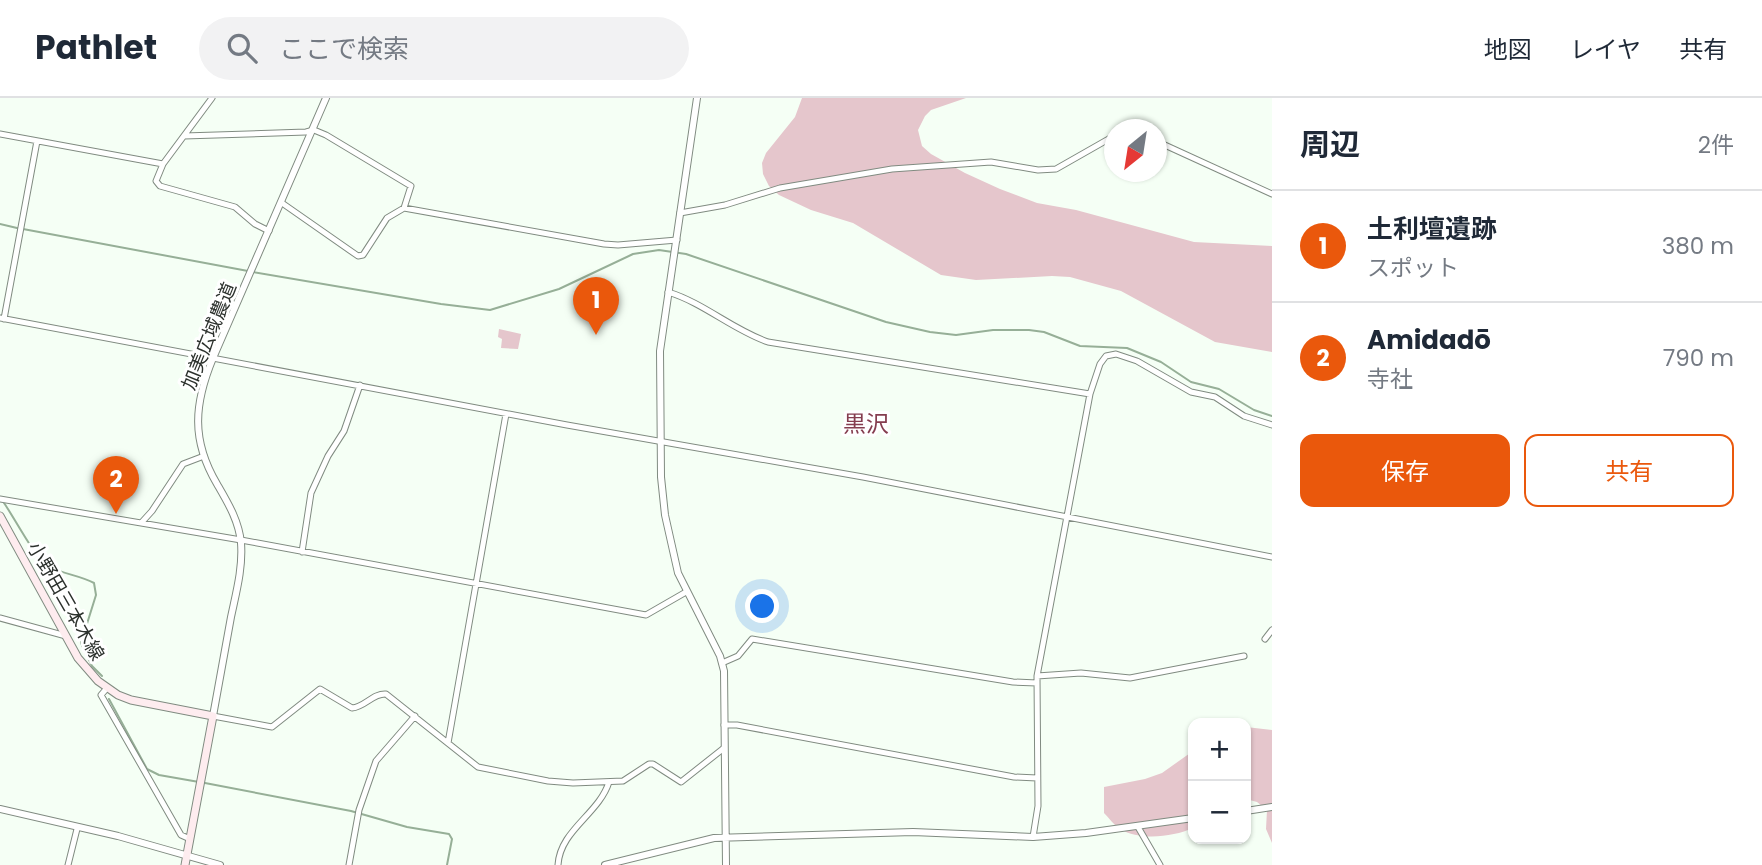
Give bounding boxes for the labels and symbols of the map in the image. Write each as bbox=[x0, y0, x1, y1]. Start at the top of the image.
north arrow bbox=[1104, 119, 1167, 182]
pin: 1 bbox=[573, 277, 619, 335]
street label: 加美広域農道 bbox=[175, 278, 243, 394]
district label: 黒沢 bbox=[843, 408, 889, 440]
pin: 2 bbox=[93, 456, 139, 514]
street label: 小野田三本木線 bbox=[21, 537, 111, 665]
your location bbox=[745, 589, 779, 623]

